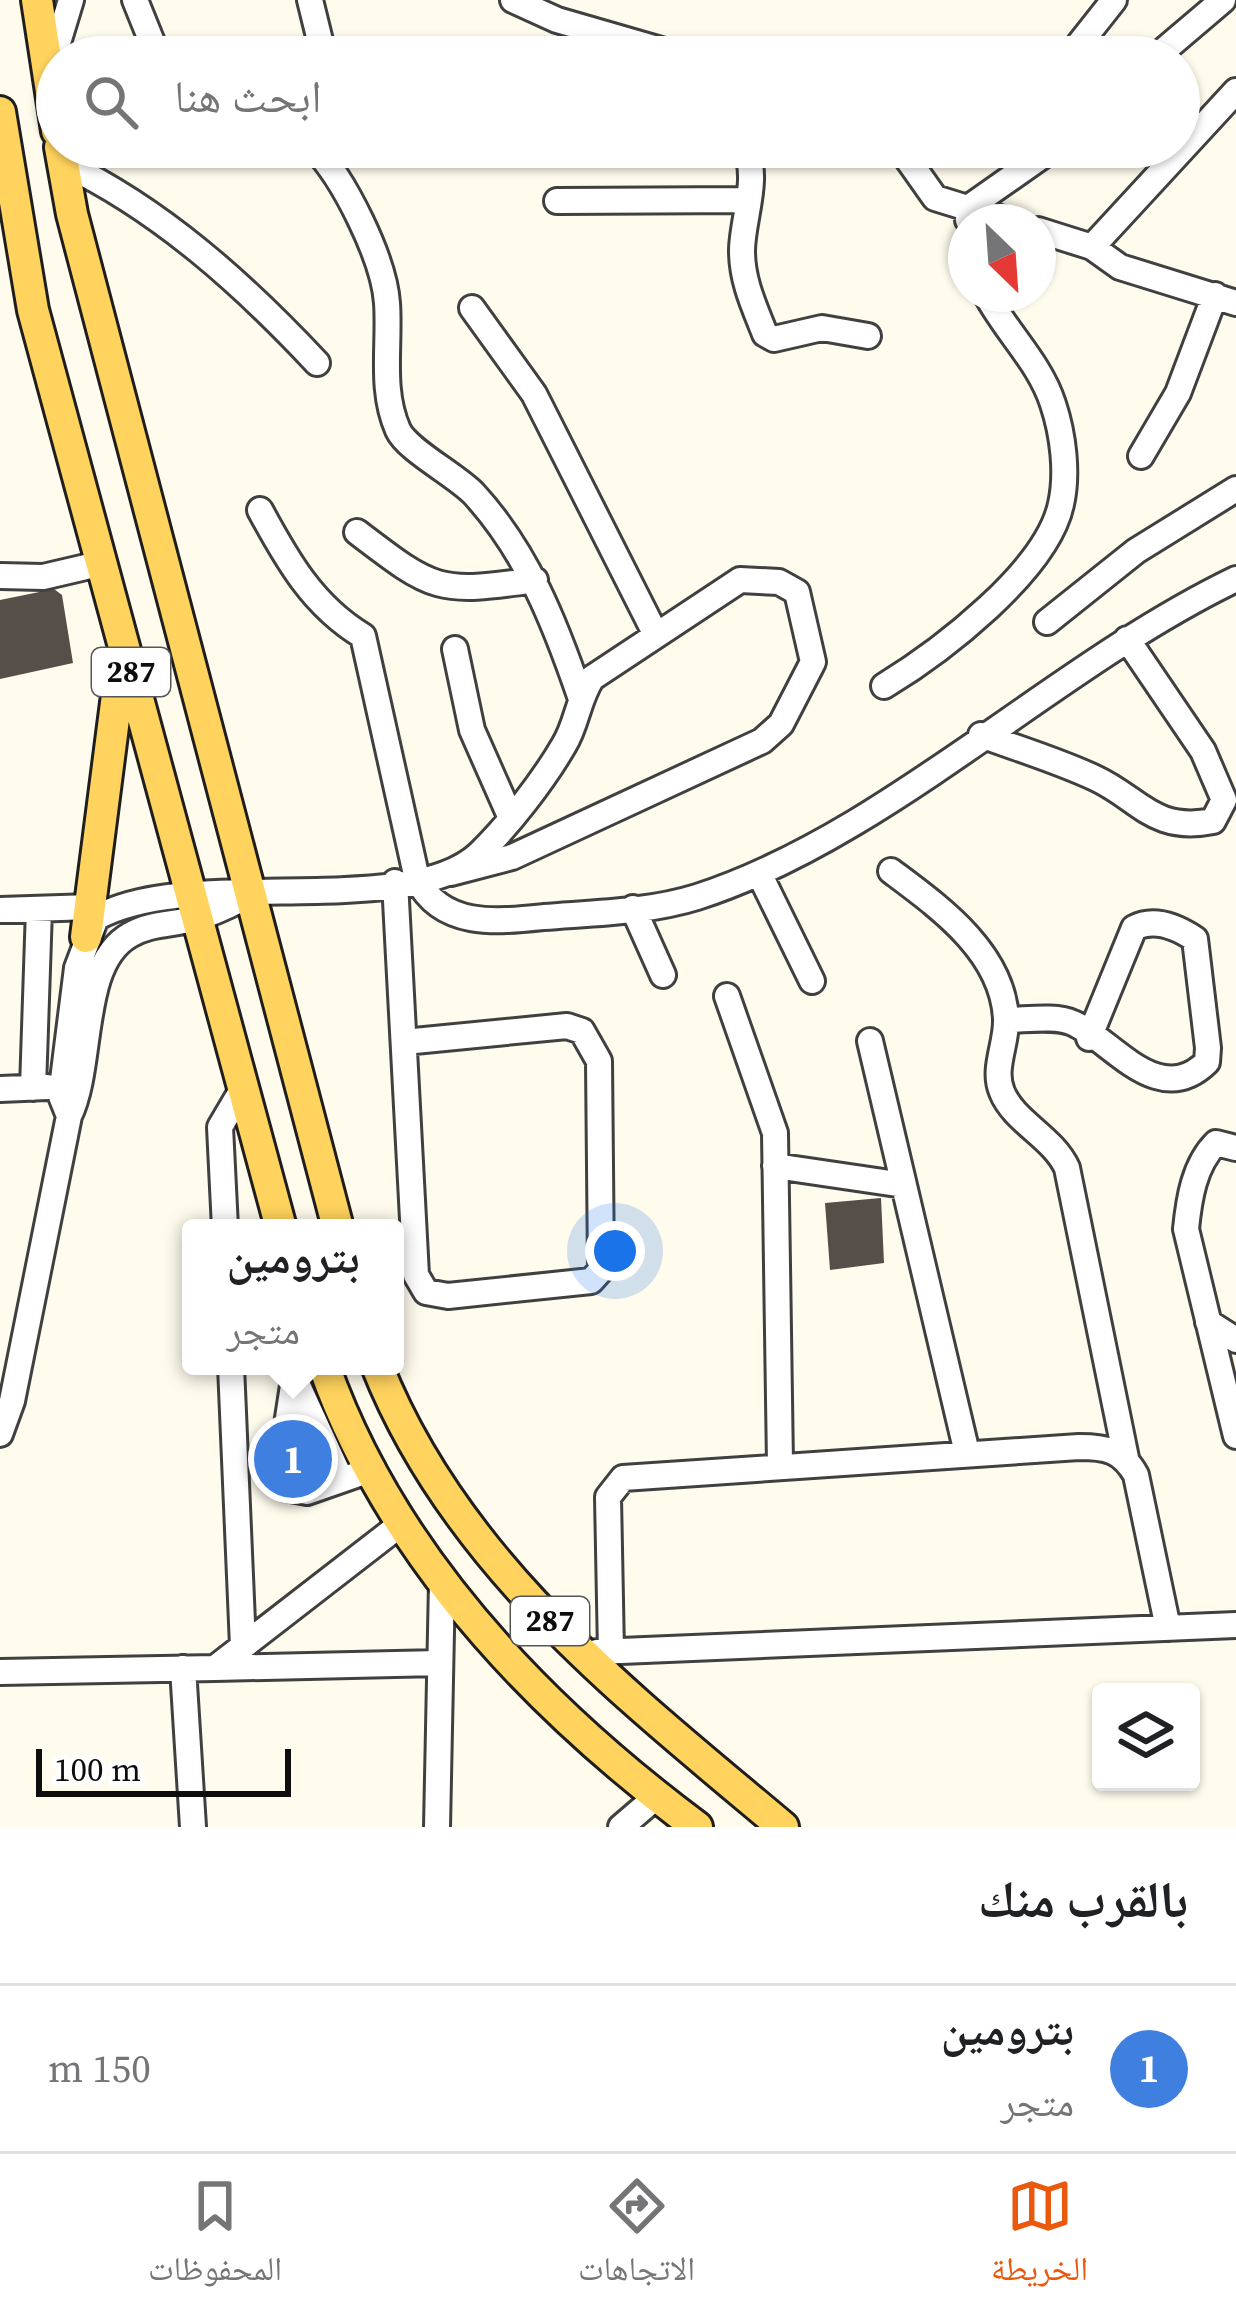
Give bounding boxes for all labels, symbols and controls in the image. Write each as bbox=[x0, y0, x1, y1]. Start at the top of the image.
search box bbox=[36, 36, 1200, 168]
text: ابحث هنا bbox=[174, 65, 322, 127]
icon: search bbox=[78, 69, 144, 135]
north arrow bbox=[948, 204, 1056, 312]
road number: 287 bbox=[92, 648, 170, 696]
popup bbox=[182, 1219, 404, 1375]
your location bbox=[585, 1221, 645, 1281]
text: بترومين bbox=[226, 1226, 360, 1288]
text: متجر bbox=[226, 1304, 300, 1357]
pin: 1 bbox=[254, 1414, 332, 1504]
road number: 287 bbox=[511, 1597, 589, 1645]
map controls bbox=[1092, 1683, 1200, 1791]
button: layers bbox=[1092, 1683, 1200, 1791]
scale bar bbox=[36, 1743, 291, 1796]
text: 100 m bbox=[54, 1747, 141, 1792]
text: بالقرب منك bbox=[978, 1864, 1188, 1934]
text: بترومين bbox=[941, 1998, 1074, 2060]
text: 150 m bbox=[48, 2042, 151, 2095]
text: 1 bbox=[1138, 2042, 1160, 2095]
text: متجر bbox=[1000, 2076, 1074, 2129]
tab: المحفوظات bbox=[148, 2173, 282, 2301]
tab: الاتجاهات bbox=[578, 2173, 695, 2301]
tab: الخريطة bbox=[991, 2173, 1088, 2301]

